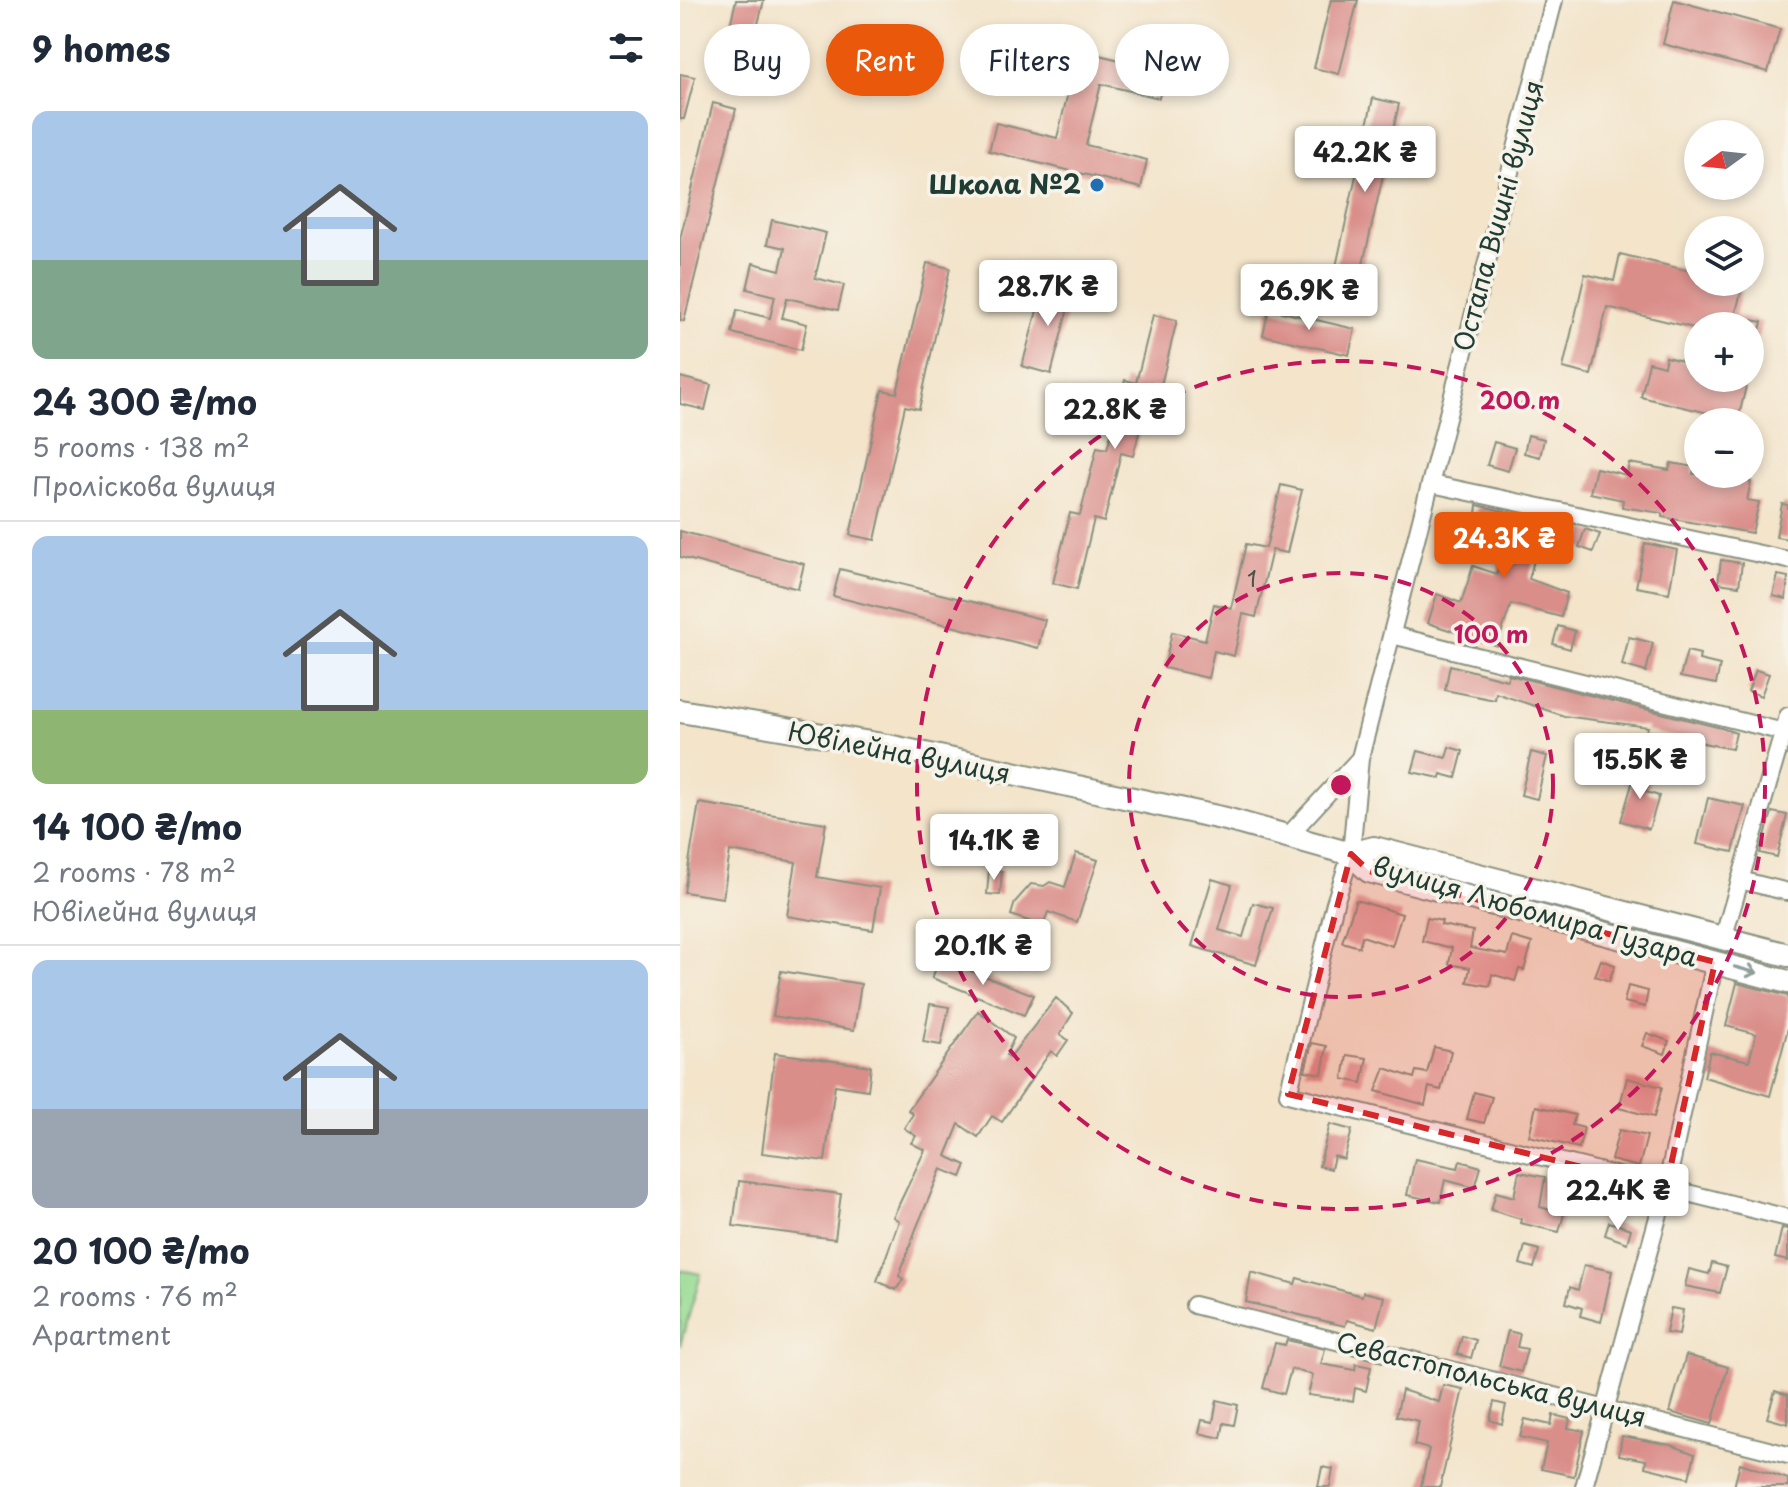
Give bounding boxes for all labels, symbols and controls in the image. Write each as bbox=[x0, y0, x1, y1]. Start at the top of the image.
text: 9 homes bbox=[32, 22, 171, 74]
chip: Buy bbox=[704, 24, 810, 96]
chip: Rent bbox=[826, 24, 944, 96]
chip: Filters bbox=[960, 24, 1099, 96]
chip: New bbox=[1115, 24, 1229, 96]
icon: filters bbox=[604, 26, 648, 70]
street label: Остапа Вишні вулиця bbox=[1443, 76, 1553, 356]
north arrow bbox=[1684, 120, 1764, 200]
map controls bbox=[1684, 120, 1764, 488]
pin: 42.2K ₴ bbox=[1291, 126, 1439, 194]
text: 42.2K ₴ bbox=[1313, 132, 1417, 171]
icon: home bbox=[268, 163, 412, 307]
place label: Школа №2 bbox=[929, 164, 1081, 203]
marker: Школа №2 bbox=[1088, 176, 1106, 194]
button: layers bbox=[1684, 216, 1764, 296]
pin: 28.7K ₴ bbox=[974, 260, 1122, 328]
pin: 26.9K ₴ bbox=[1235, 264, 1383, 332]
text: 28.7K ₴ bbox=[997, 266, 1099, 305]
text: 26.9K ₴ bbox=[1259, 270, 1359, 309]
button: + bbox=[1684, 312, 1764, 392]
text: 24 300 ₴/mo bbox=[32, 375, 257, 427]
text: 200 m bbox=[1480, 381, 1560, 417]
pin: 22.8K ₴ bbox=[1041, 383, 1189, 451]
text: 22.8K ₴ bbox=[1063, 389, 1167, 428]
button: − bbox=[1684, 408, 1764, 488]
text: 5 rooms · 138 m² bbox=[32, 427, 250, 466]
text: Проліскова вулиця bbox=[32, 466, 276, 505]
pin: 24.3K ₴ bbox=[1430, 512, 1578, 580]
text: 24.3K ₴ bbox=[1452, 518, 1556, 557]
house number: 1 bbox=[1247, 561, 1257, 594]
icon: home bbox=[268, 588, 412, 732]
text: 100 m bbox=[1454, 615, 1528, 651]
street label: Ювілейна вулиця bbox=[785, 711, 1014, 792]
pin: 15.5K ₴ bbox=[1566, 733, 1714, 801]
text: 15.5K ₴ bbox=[1592, 739, 1688, 778]
centre of rings bbox=[1327, 771, 1355, 799]
text: 14 100 ₴/mo bbox=[32, 800, 242, 852]
pin: 14.1K ₴ bbox=[920, 814, 1068, 882]
text: 14.1K ₴ bbox=[948, 820, 1040, 859]
street label: вулиця Любомира Гузара bbox=[1369, 846, 1703, 976]
text: 2 rooms · 78 m² bbox=[32, 852, 236, 891]
text: Ювілейна вулиця bbox=[32, 891, 258, 930]
pin: 20.1K ₴ bbox=[909, 919, 1057, 987]
text: 20.1K ₴ bbox=[934, 925, 1032, 964]
one-way arrow bbox=[1732, 964, 1758, 979]
icon: home bbox=[268, 1012, 412, 1156]
pin: 22.4K ₴ bbox=[1544, 1164, 1692, 1232]
text: 22.4K ₴ bbox=[1566, 1170, 1670, 1209]
text: 20 100 ₴/mo bbox=[32, 1224, 250, 1276]
text: 2 rooms · 76 m² bbox=[32, 1276, 238, 1315]
text: Apartment bbox=[32, 1315, 171, 1354]
street label: Севастопольська вулиця bbox=[1332, 1321, 1650, 1436]

